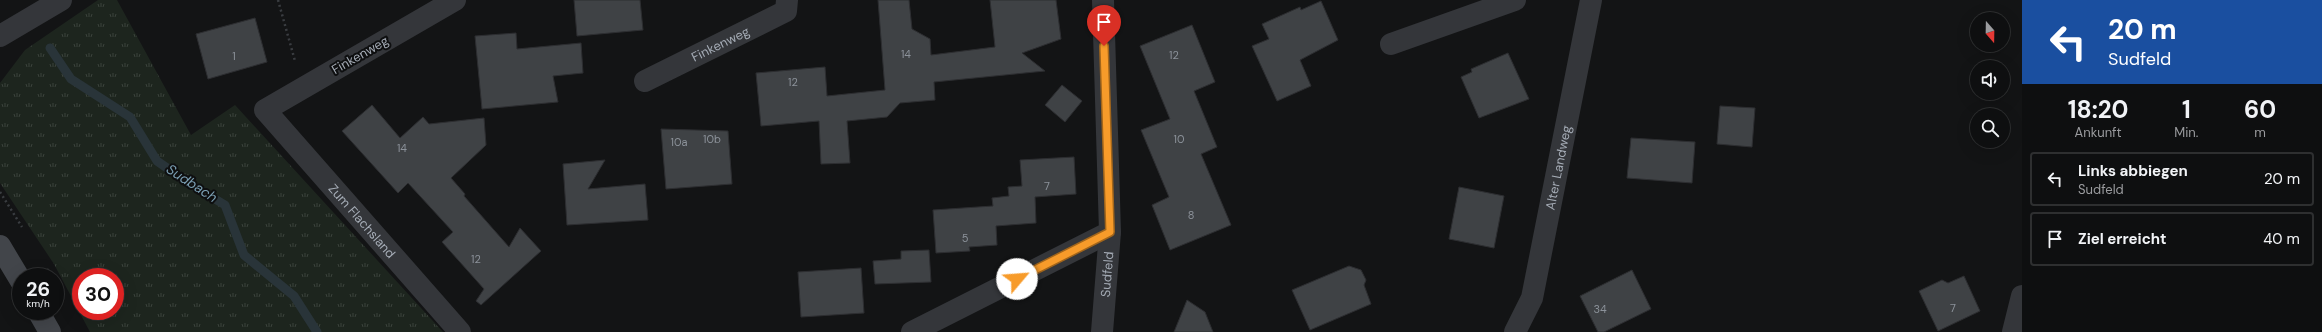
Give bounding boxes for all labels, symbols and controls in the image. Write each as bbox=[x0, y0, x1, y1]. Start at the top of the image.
pin bbox=[1087, 5, 1121, 46]
icon: arrive bbox=[1093, 11, 1115, 33]
text: 20 m bbox=[2108, 11, 2177, 48]
north arrow bbox=[1970, 12, 2010, 52]
map controls bbox=[1970, 12, 2010, 148]
icon: left bbox=[2042, 16, 2094, 68]
street label: Finkenweg bbox=[688, 22, 752, 65]
street label: Finkenweg bbox=[329, 32, 391, 78]
house number: 14 bbox=[901, 47, 911, 61]
text: Sudfeld bbox=[2108, 47, 2171, 71]
house number: 12 bbox=[1169, 48, 1179, 62]
house number: 1 bbox=[232, 49, 236, 63]
button: sound bbox=[1970, 60, 2010, 100]
house number: 12 bbox=[788, 75, 798, 89]
text: 18:20 bbox=[2068, 94, 2128, 125]
text: 1 bbox=[2182, 94, 2191, 125]
text: 60 bbox=[2244, 94, 2276, 125]
button: search bbox=[1970, 108, 2010, 148]
street label: Alter Landweg bbox=[1541, 124, 1575, 211]
text: Ankunft bbox=[2075, 124, 2122, 141]
text: Min. bbox=[2174, 124, 2198, 141]
text: m bbox=[2254, 124, 2266, 141]
house number: 10b bbox=[703, 132, 721, 146]
house number: 10 bbox=[1174, 132, 1184, 146]
house number: 10a bbox=[671, 135, 687, 149]
house number: 14 bbox=[397, 141, 407, 155]
water label: Sudbach bbox=[163, 160, 221, 206]
text: Links abbiegen bbox=[2078, 161, 2188, 181]
icon: left bbox=[2044, 168, 2066, 190]
text: 20 m bbox=[2264, 169, 2300, 189]
house number: 7 bbox=[1044, 179, 1050, 193]
street label: Zum Flachsland bbox=[325, 180, 400, 262]
text: Sudfeld bbox=[2078, 181, 2124, 198]
house number: 8 bbox=[1188, 208, 1194, 222]
icon: arrive bbox=[2044, 228, 2066, 250]
text: Ziel erreicht bbox=[2078, 229, 2167, 249]
text: 40 m bbox=[2263, 229, 2300, 249]
house number: 5 bbox=[962, 231, 969, 245]
street label: Sudfeld bbox=[1096, 251, 1117, 298]
house number: 12 bbox=[471, 252, 481, 266]
position arrow bbox=[996, 258, 1038, 300]
speed limit sign: 30 bbox=[72, 268, 124, 320]
text: 26 bbox=[26, 276, 50, 302]
text: km/h bbox=[26, 297, 50, 310]
house number: 7 bbox=[1950, 301, 1956, 315]
house number: 34 bbox=[1593, 302, 1607, 316]

